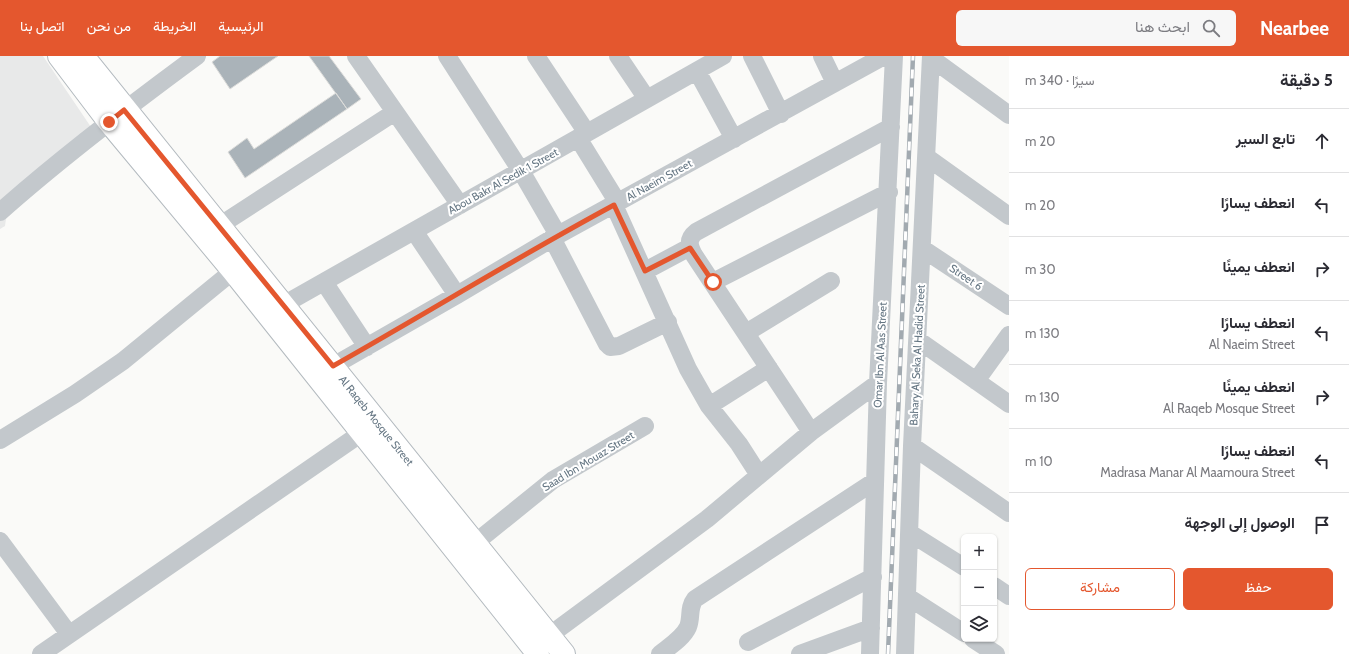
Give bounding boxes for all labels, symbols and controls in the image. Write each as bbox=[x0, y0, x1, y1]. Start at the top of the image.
search box bbox=[956, 10, 1236, 46]
text: اتصل بنا bbox=[20, 17, 65, 35]
text: من نحن bbox=[87, 17, 131, 35]
text: الخريطة bbox=[153, 17, 196, 35]
text: الرئيسية bbox=[218, 17, 264, 35]
icon: search bbox=[1200, 17, 1222, 39]
text: Nearbee bbox=[1260, 17, 1329, 40]
text: ابحث هنا bbox=[1135, 18, 1190, 36]
text: 5 دقيقة bbox=[1280, 70, 1333, 90]
text: سيرًا · 340 m bbox=[1025, 72, 1094, 88]
route end bbox=[100, 113, 118, 131]
text: تابع السير bbox=[1236, 130, 1295, 148]
icon: ahead bbox=[1311, 130, 1333, 152]
text: 20 m bbox=[1025, 133, 1055, 149]
street label: Abou Bakr Al Sedik 1 Street bbox=[445, 145, 561, 217]
street label: Al Naeim Street bbox=[624, 156, 695, 204]
text: انعطف يسارًا bbox=[1221, 194, 1295, 212]
icon: left bbox=[1311, 194, 1333, 216]
text: 20 m bbox=[1025, 197, 1055, 213]
text: انعطف يمينًا bbox=[1222, 258, 1295, 276]
icon: right bbox=[1311, 258, 1333, 280]
street label: Street 6 bbox=[947, 261, 985, 293]
text: 30 m bbox=[1025, 261, 1055, 277]
route start bbox=[704, 273, 722, 291]
street label: Bahary Al Seka Al Hadid Street bbox=[906, 284, 928, 426]
street label: Omar Ibn Al Aas Street bbox=[870, 302, 890, 408]
text: انعطف يسارًا bbox=[1221, 314, 1295, 332]
icon: left bbox=[1311, 322, 1333, 344]
text: 130 m bbox=[1025, 325, 1060, 341]
text: Al Naeim Street bbox=[1209, 336, 1295, 352]
street label: Al Raqeb Mosque Street bbox=[336, 373, 417, 469]
text: انعطف يمينًا bbox=[1222, 378, 1295, 396]
icon: right bbox=[1311, 386, 1333, 408]
text: 130 m bbox=[1025, 389, 1060, 405]
text: Al Raqeb Mosque Street bbox=[1163, 400, 1295, 416]
street label: Saad Ibn Mouaz Street bbox=[539, 428, 637, 494]
text: انعطف يسارًا bbox=[1221, 442, 1295, 460]
icon: left bbox=[1311, 450, 1333, 472]
text: 10 m bbox=[1025, 453, 1053, 469]
text: Madrasa Manar Al Maamoura Street bbox=[1100, 464, 1295, 480]
text: الوصول إلى الوجهة bbox=[1185, 514, 1295, 532]
icon: arrive bbox=[1311, 514, 1333, 536]
map controls bbox=[961, 534, 997, 642]
button: + bbox=[961, 534, 997, 570]
button: مشاركة bbox=[1025, 568, 1175, 610]
button: حفظ bbox=[1183, 568, 1333, 610]
button: − bbox=[961, 570, 997, 606]
button: layers bbox=[961, 606, 997, 642]

